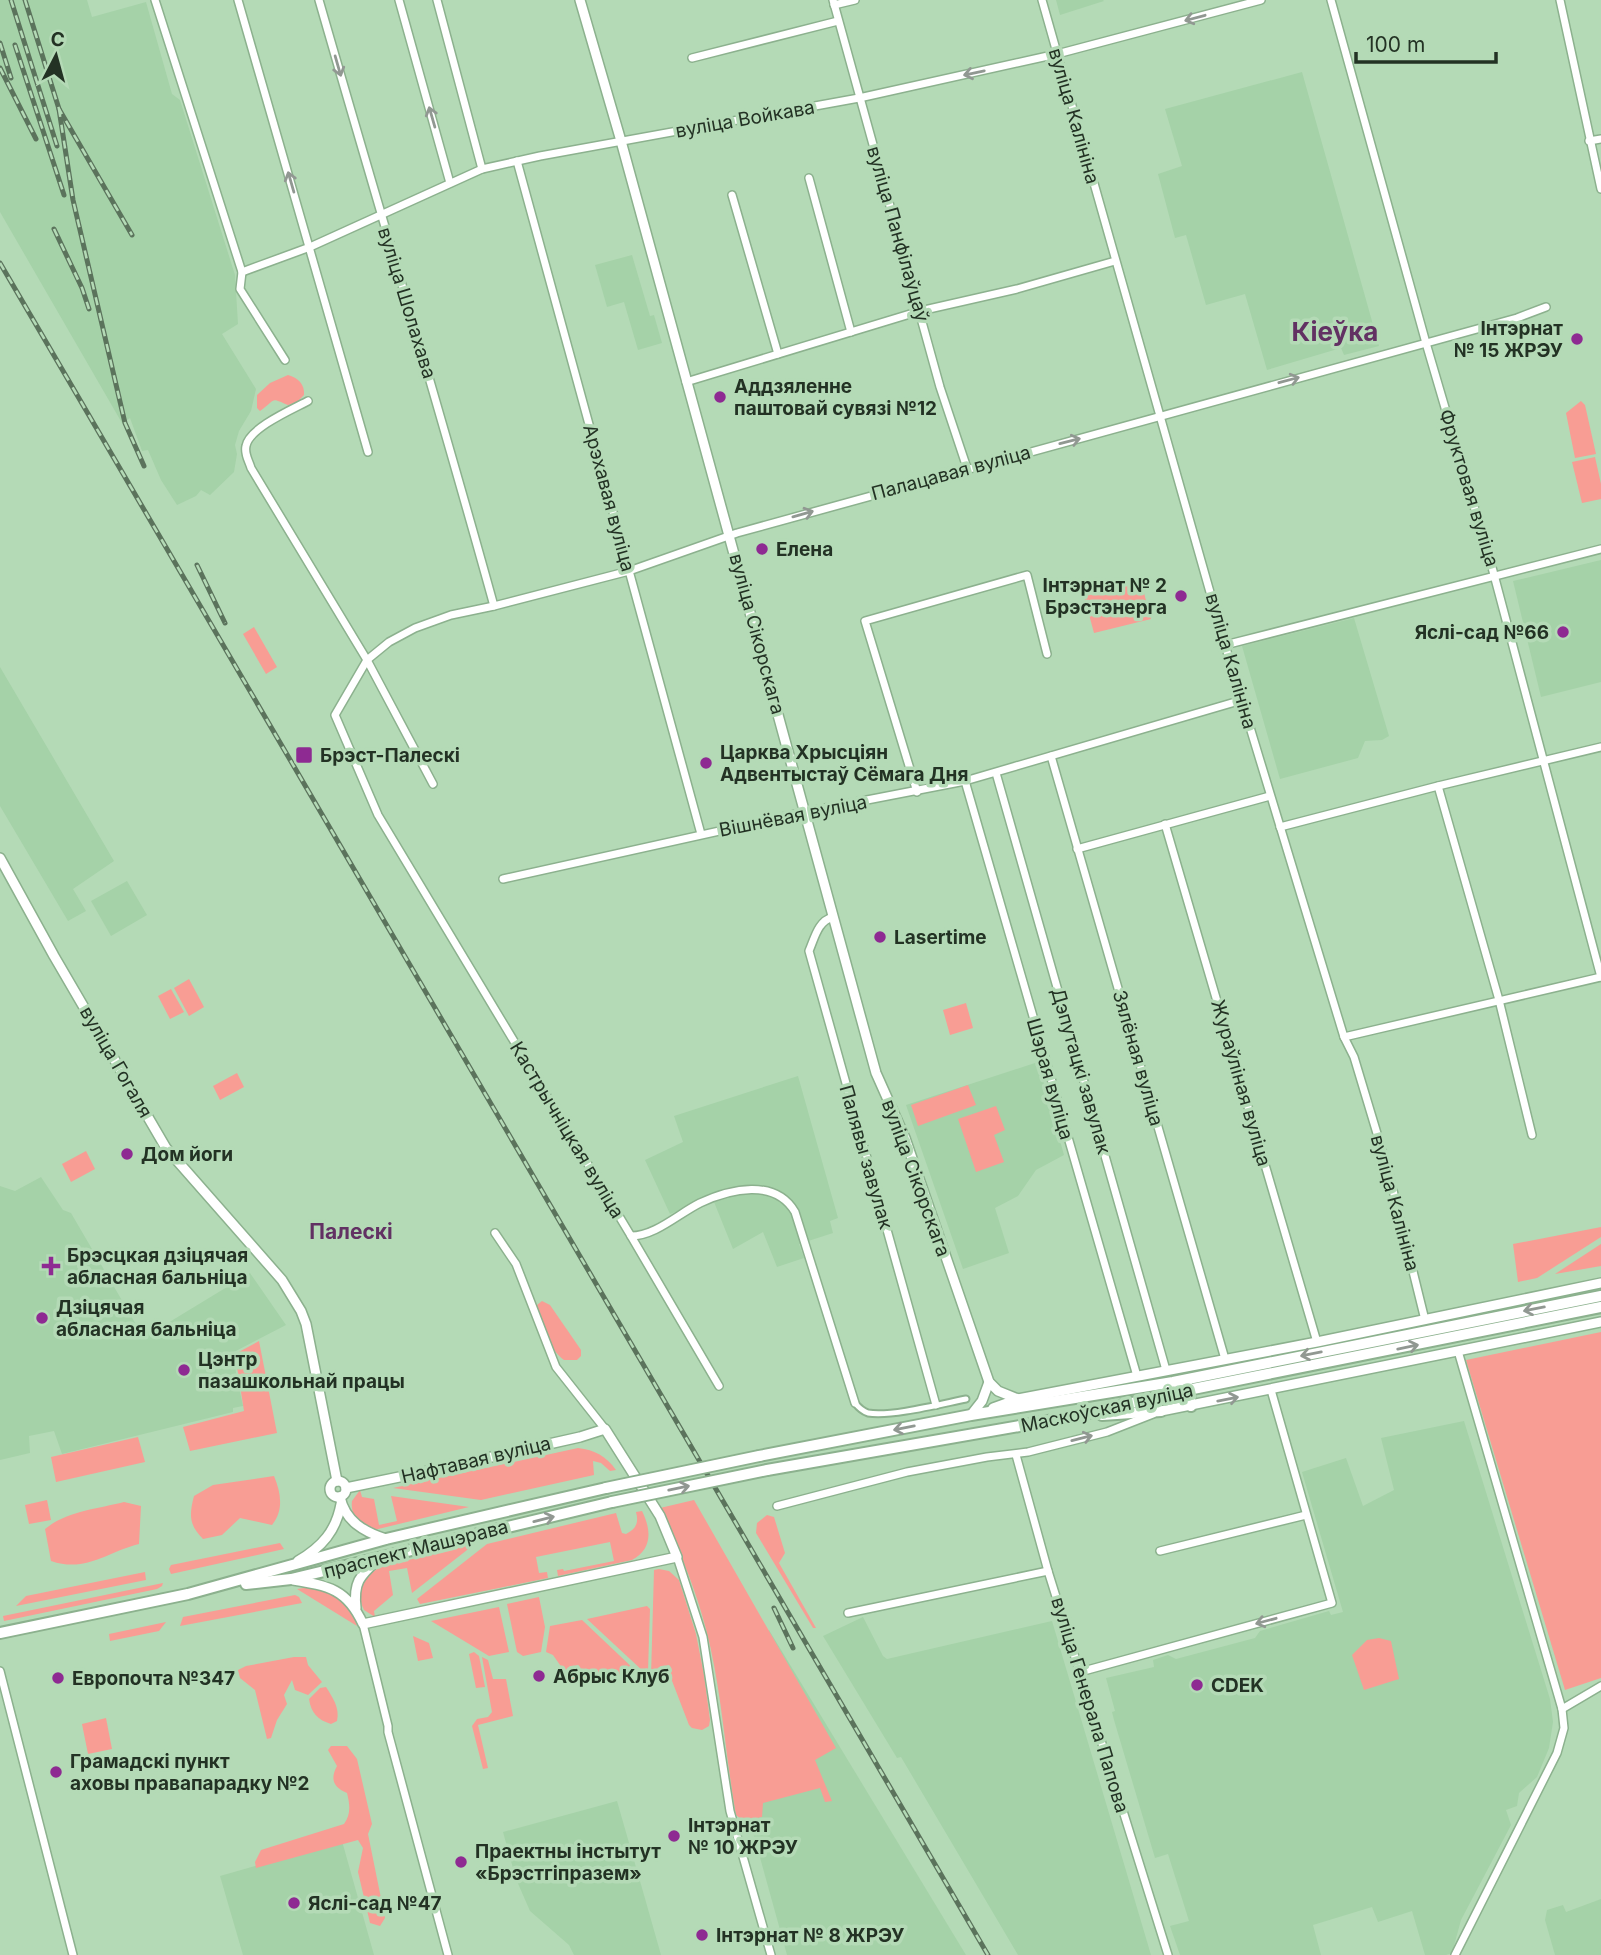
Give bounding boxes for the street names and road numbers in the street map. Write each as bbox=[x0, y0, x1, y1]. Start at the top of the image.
street label: вуліца Калініна bbox=[1044, 45, 1104, 187]
street label: вуліца Войкава bbox=[674, 95, 816, 143]
street label: вуліца Панфілаўцаў bbox=[862, 144, 934, 325]
street label: вуліца Шолахава bbox=[373, 225, 441, 381]
street label: Фруктовая вуліца bbox=[1434, 407, 1504, 569]
street label: Арэхавая вуліца bbox=[578, 422, 640, 574]
street label: Палацавая вуліца bbox=[869, 441, 1033, 505]
street label: вуліца Сікорскага bbox=[724, 551, 790, 717]
street label: вуліца Калініна bbox=[1201, 590, 1261, 732]
street label: Вішнёвая вуліца bbox=[717, 790, 869, 842]
street label: Дэпутацкі завулак bbox=[1046, 985, 1116, 1157]
street label: Зялёная вуліца bbox=[1108, 987, 1168, 1129]
street label: Жураўліная вуліца bbox=[1206, 997, 1276, 1169]
street label: вуліца Гогаля bbox=[75, 1002, 157, 1122]
street label: Шэрая вуліца bbox=[1022, 1016, 1078, 1142]
street label: Кастрычніцкая вуліца bbox=[505, 1037, 629, 1223]
street label: Палявы завулак bbox=[834, 1082, 898, 1232]
street label: вуліца Сікорскага bbox=[877, 1096, 955, 1260]
street label: вуліца Калініна bbox=[1366, 1132, 1424, 1274]
street label: Маскоўская вуліца bbox=[1019, 1378, 1195, 1438]
street label: Нафтавая вуліца bbox=[399, 1432, 553, 1488]
street label: праспект Машэрава bbox=[321, 1515, 511, 1583]
street label: вуліца Генерала Папова bbox=[1046, 1594, 1134, 1816]

